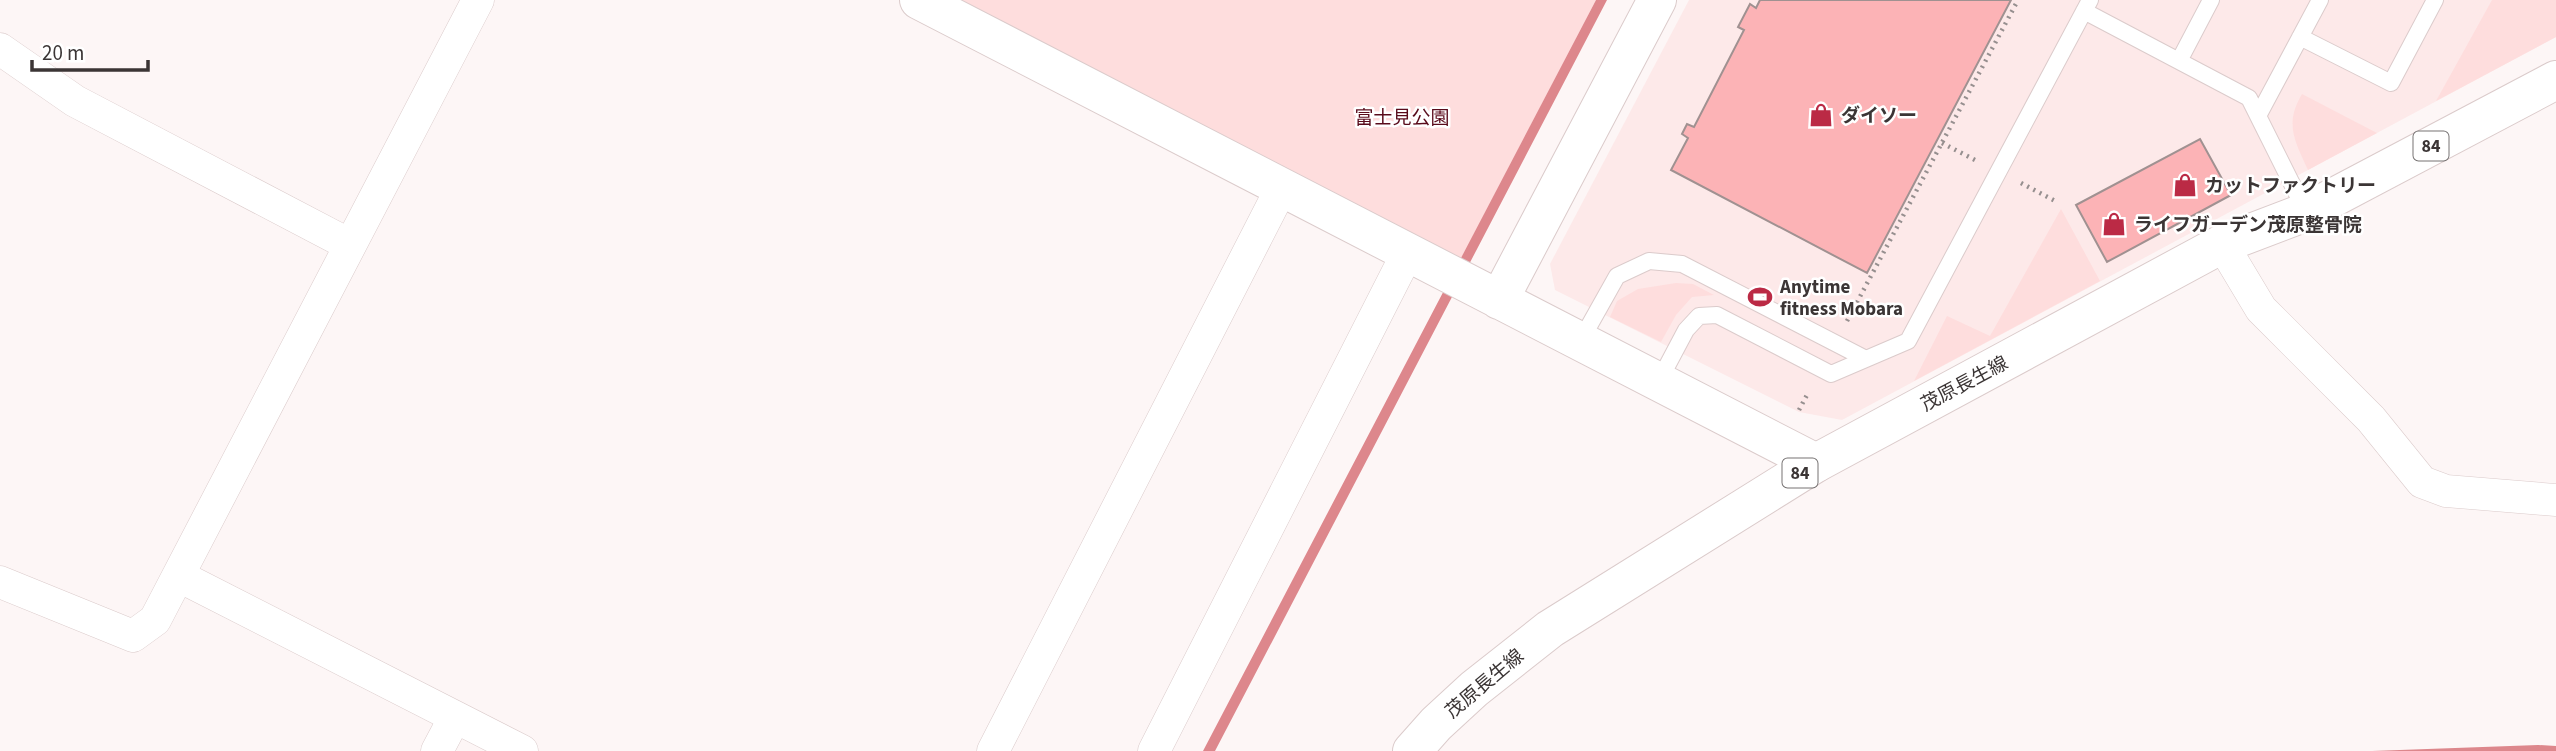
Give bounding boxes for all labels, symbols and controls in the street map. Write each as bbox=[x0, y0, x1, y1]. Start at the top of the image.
scale bar bbox=[32, 28, 147, 72]
text: 20 m bbox=[42, 38, 84, 68]
shop icon: ダイソー bbox=[1807, 101, 1835, 129]
place label: ダイソー bbox=[1841, 103, 1917, 130]
park label: 富士見公園 bbox=[1354, 105, 1450, 132]
road number: 84 bbox=[2414, 132, 2448, 160]
shop icon: カットファクトリー bbox=[2171, 171, 2199, 199]
place label: カットファクトリー bbox=[2205, 173, 2376, 200]
shop icon: ライフガーデン茂原整骨院 bbox=[2100, 210, 2128, 238]
place label: ライフガーデン茂原整骨院 bbox=[2134, 212, 2362, 239]
place label: Anytime fitness Mobara bbox=[1779, 274, 1903, 323]
sports icon: Anytime fitness Mobara bbox=[1746, 283, 1774, 311]
street label: 茂原長生線 bbox=[1916, 350, 2013, 419]
road number: 84 bbox=[1783, 458, 1818, 488]
street label: 茂原長生線 bbox=[1440, 643, 1530, 725]

